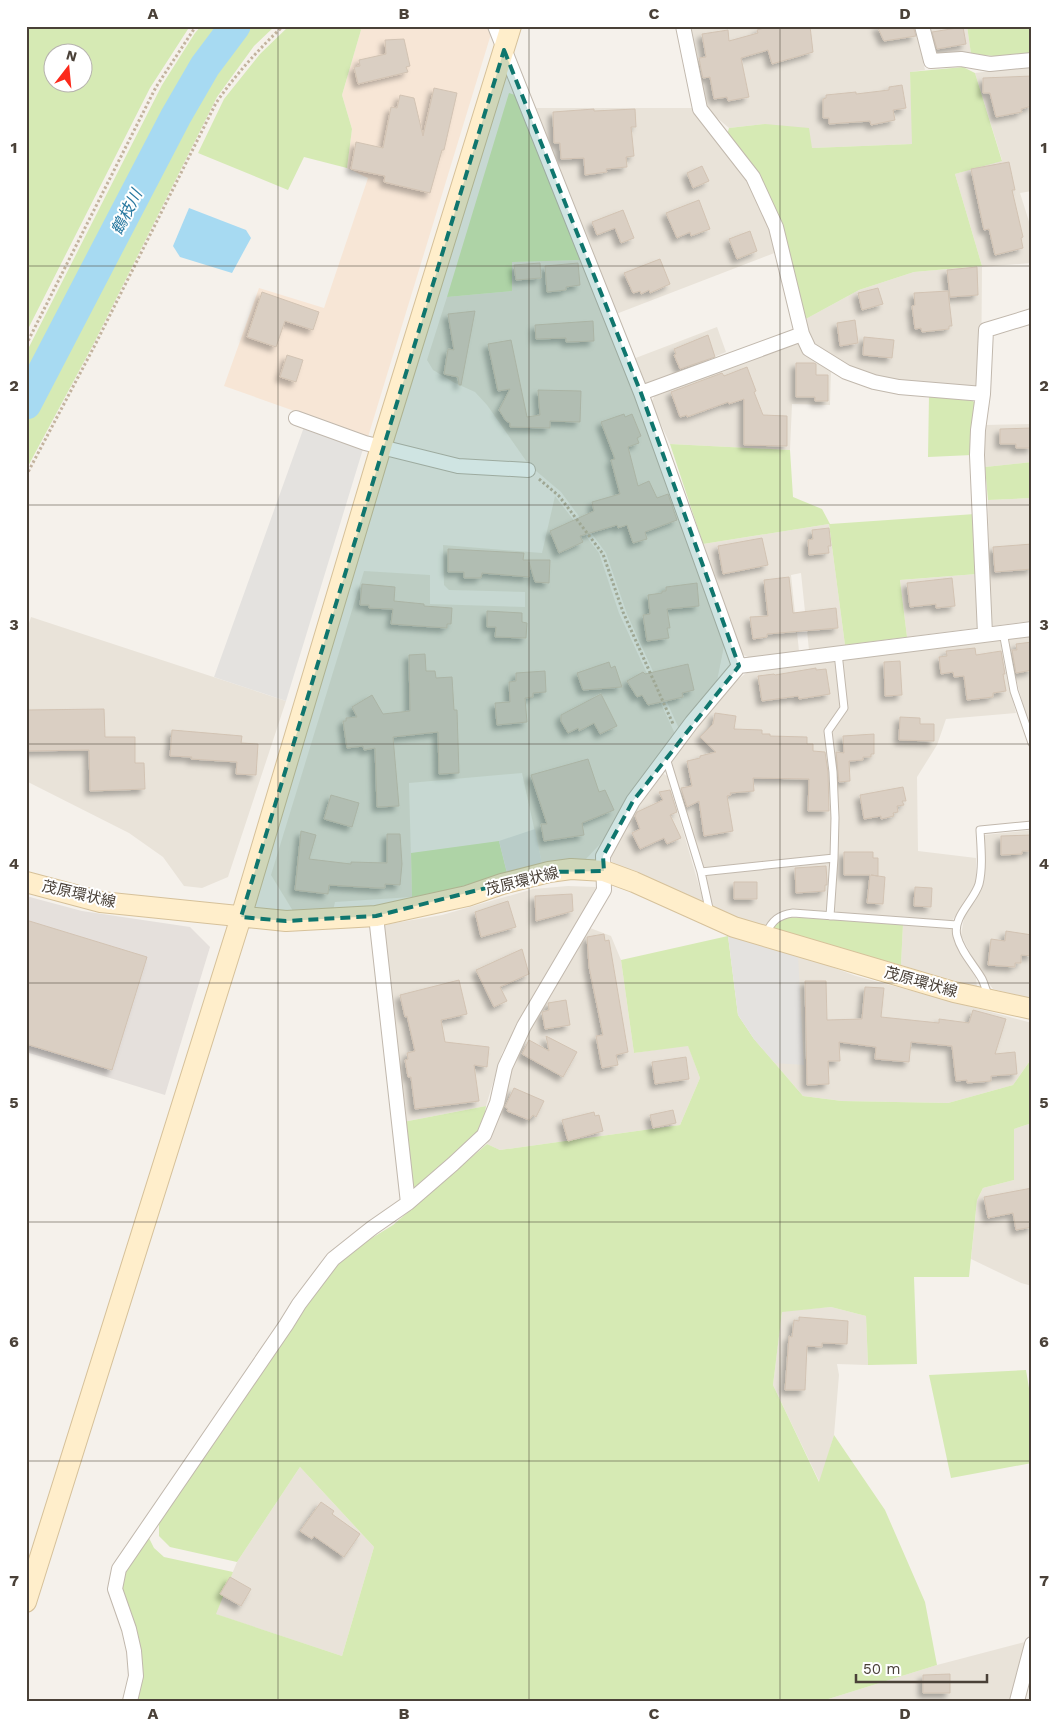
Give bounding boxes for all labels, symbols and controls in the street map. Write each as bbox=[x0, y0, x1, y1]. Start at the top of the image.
text: A bbox=[148, 4, 159, 23]
text: B bbox=[399, 4, 410, 23]
text: C bbox=[649, 4, 660, 23]
text: D bbox=[899, 4, 911, 23]
north arrow bbox=[42, 42, 92, 92]
text: N bbox=[64, 46, 79, 65]
text: 1 bbox=[11, 138, 17, 157]
text: 1 bbox=[1041, 138, 1047, 157]
water label: 鶴枝川 bbox=[107, 185, 147, 238]
text: 2 bbox=[9, 376, 19, 395]
text: 2 bbox=[1039, 376, 1049, 395]
text: 3 bbox=[9, 615, 19, 634]
text: 3 bbox=[1039, 615, 1049, 634]
text: 4 bbox=[9, 854, 19, 873]
text: 4 bbox=[1039, 854, 1049, 873]
street label: 茂原環状線 bbox=[483, 863, 561, 899]
street label: 茂原環状線 bbox=[40, 877, 118, 911]
street label: 茂原環状線 bbox=[882, 963, 960, 1001]
text: 5 bbox=[9, 1093, 19, 1112]
text: 5 bbox=[1039, 1093, 1049, 1112]
text: 6 bbox=[9, 1332, 19, 1351]
text: 6 bbox=[1039, 1332, 1049, 1351]
text: 7 bbox=[9, 1571, 19, 1590]
text: 7 bbox=[1039, 1571, 1049, 1590]
scale bar bbox=[856, 1652, 987, 1684]
text: 50 m bbox=[863, 1660, 900, 1678]
text: A bbox=[148, 1704, 159, 1723]
text: B bbox=[399, 1704, 410, 1723]
text: C bbox=[649, 1704, 660, 1723]
text: D bbox=[899, 1704, 911, 1723]

